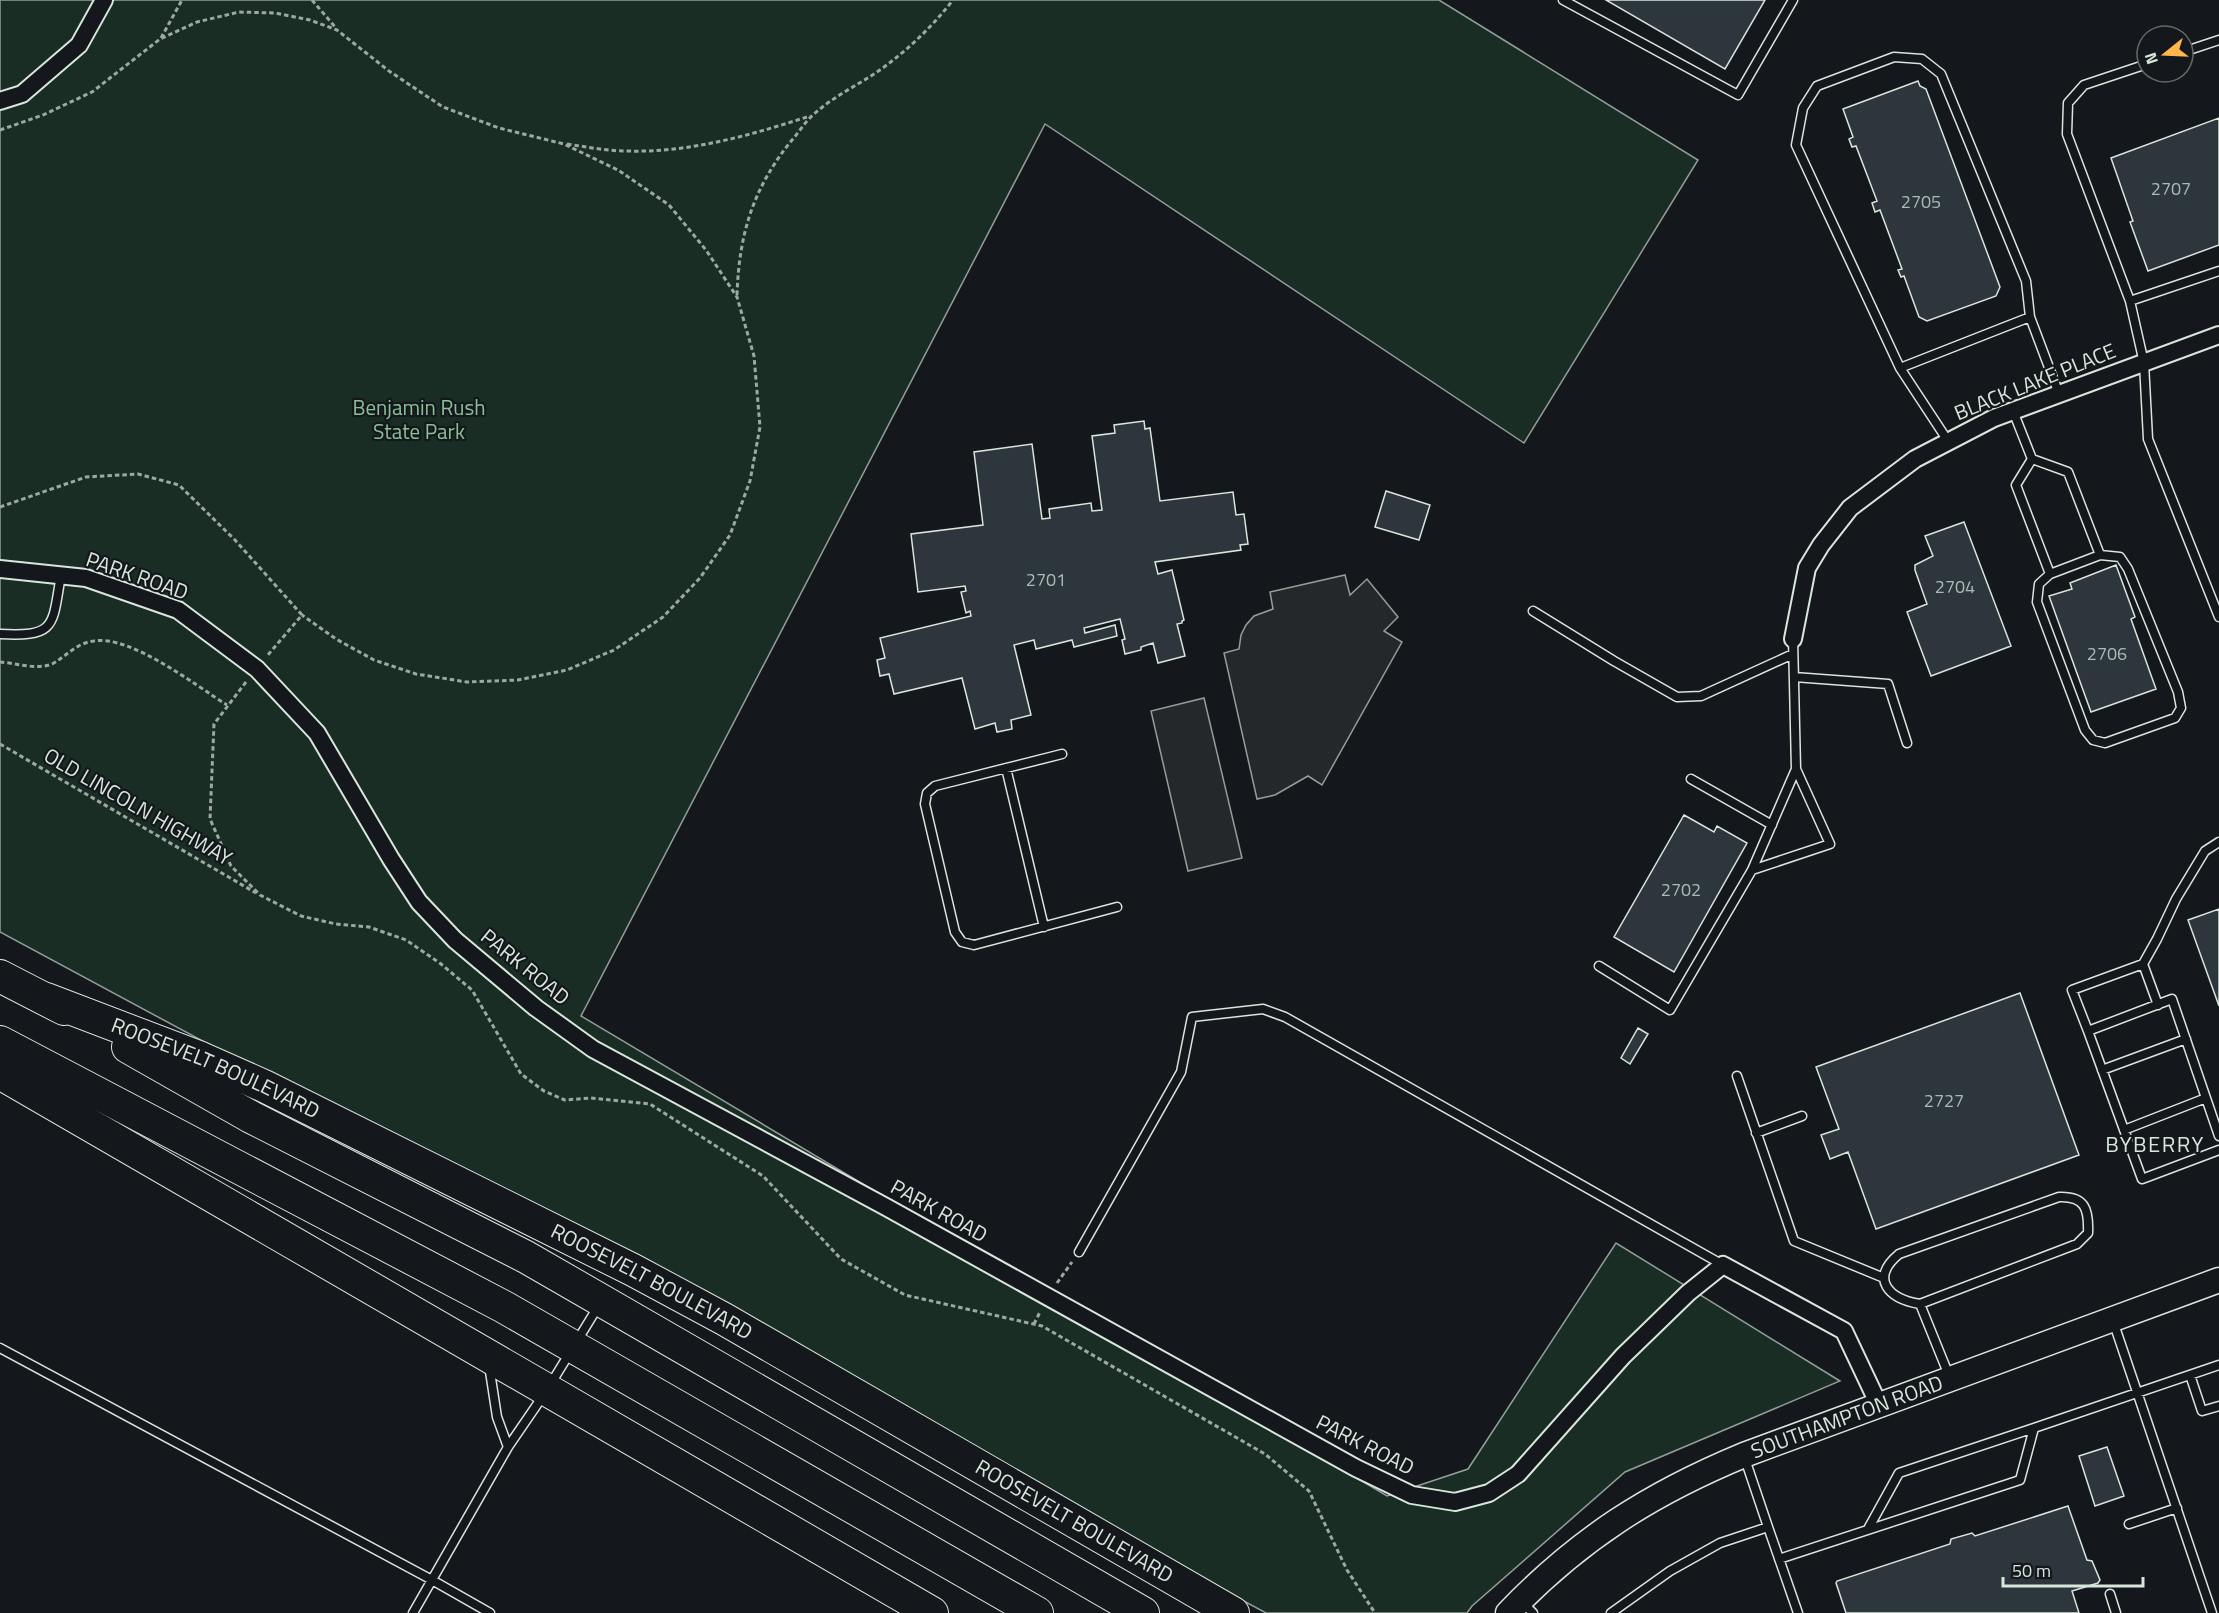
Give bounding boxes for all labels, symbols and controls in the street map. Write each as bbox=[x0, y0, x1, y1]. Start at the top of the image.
north arrow bbox=[2135, 24, 2195, 84]
text: N bbox=[2138, 50, 2164, 68]
house number: 2707 bbox=[2151, 175, 2191, 202]
house number: 2705 bbox=[1901, 188, 1941, 215]
street label: BLACK LAKE PLACE bbox=[1949, 334, 2120, 428]
park label: Benjamin Rush State Park bbox=[352, 391, 486, 447]
street label: PARK ROAD bbox=[82, 543, 193, 608]
house number: 2701 bbox=[1026, 566, 1066, 593]
house number: 2704 bbox=[1935, 573, 1975, 600]
house number: 2706 bbox=[2087, 640, 2127, 667]
street label: OLD LINCOLN HIGHWAY bbox=[38, 739, 239, 874]
house number: 2702 bbox=[1661, 876, 1701, 903]
street label: PARK ROAD bbox=[474, 920, 577, 1012]
street label: ROOSEVELT BOULEVARD bbox=[107, 1008, 325, 1126]
house number: 2727 bbox=[1924, 1087, 1964, 1114]
district label: BYBERRY bbox=[2105, 1127, 2205, 1161]
street label: PARK ROAD bbox=[885, 1170, 994, 1250]
street label: ROOSEVELT BOULEVARD bbox=[546, 1215, 759, 1347]
street label: SOUTHAMPTON ROAD bbox=[1746, 1366, 1947, 1466]
street label: PARK ROAD bbox=[1311, 1406, 1420, 1483]
street label: ROOSEVELT BOULEVARD bbox=[970, 1451, 1180, 1590]
scale bar bbox=[2003, 1550, 2142, 1588]
text: 50 m bbox=[2012, 1557, 2051, 1584]

